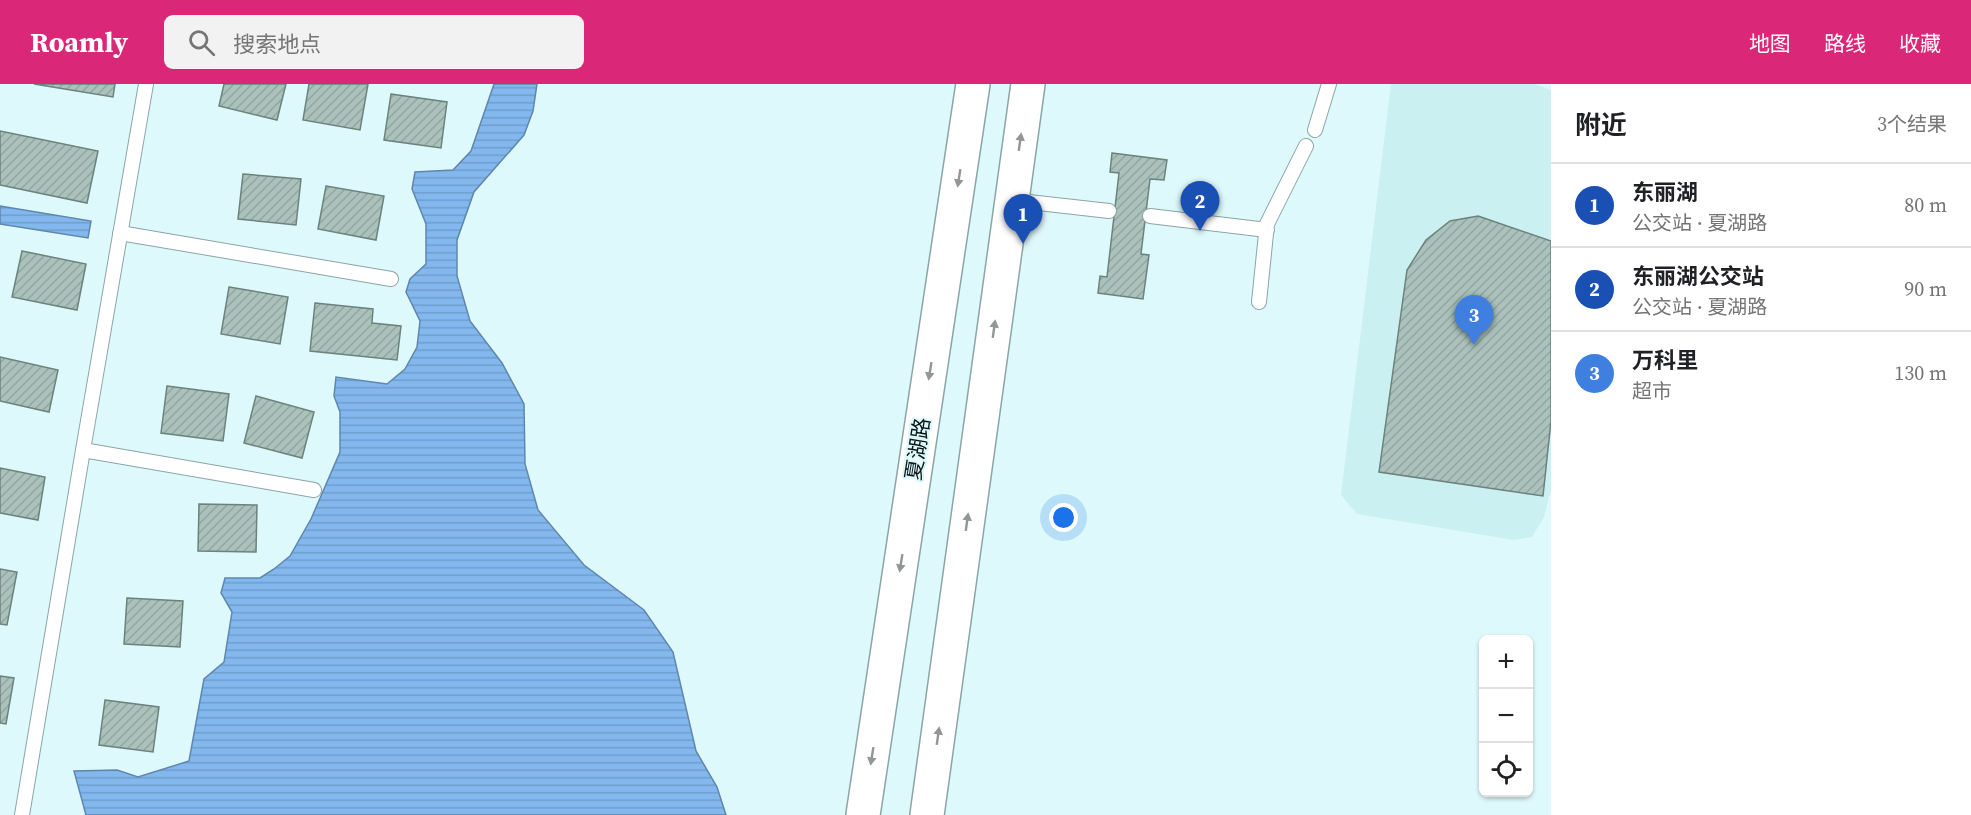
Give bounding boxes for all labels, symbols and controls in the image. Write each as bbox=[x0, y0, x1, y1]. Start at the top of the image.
search box bbox=[164, 15, 584, 69]
text: Roamly bbox=[30, 23, 128, 61]
icon: search bbox=[185, 26, 218, 59]
text: 搜索地点 bbox=[233, 29, 321, 59]
text: 地图 bbox=[1749, 29, 1791, 58]
text: 路线 bbox=[1824, 29, 1866, 58]
text: 收藏 bbox=[1899, 29, 1941, 58]
text: 附近 bbox=[1575, 107, 1627, 143]
text: 3个结果 bbox=[1877, 110, 1947, 138]
one-way arrow bbox=[1015, 132, 1024, 151]
one-way arrow bbox=[954, 168, 963, 187]
text: 东丽湖 bbox=[1632, 177, 1698, 207]
pin: 2 bbox=[1180, 182, 1220, 231]
text: 1 bbox=[1589, 191, 1600, 219]
text: 80 m bbox=[1904, 191, 1947, 219]
pin: 1 bbox=[1004, 194, 1042, 244]
text: 公交站 · 夏湖路 bbox=[1632, 209, 1767, 237]
text: 东丽湖公交站 bbox=[1632, 261, 1764, 291]
text: 2 bbox=[1589, 275, 1600, 303]
text: 90 m bbox=[1904, 275, 1947, 303]
text: 公交站 · 夏湖路 bbox=[1632, 293, 1767, 321]
pin: 3 bbox=[1454, 296, 1494, 345]
one-way arrow bbox=[989, 319, 998, 338]
text: 万科里 bbox=[1632, 345, 1698, 375]
text: 3 bbox=[1589, 359, 1600, 387]
text: 130 m bbox=[1894, 359, 1947, 387]
one-way arrow bbox=[925, 361, 934, 380]
text: 超市 bbox=[1632, 377, 1672, 405]
street label: 夏湖路 bbox=[898, 416, 937, 482]
your location bbox=[1049, 503, 1078, 532]
one-way arrow bbox=[962, 513, 972, 532]
one-way arrow bbox=[896, 554, 905, 573]
map controls bbox=[1479, 635, 1533, 797]
button: + bbox=[1479, 635, 1533, 689]
button: − bbox=[1479, 689, 1533, 743]
one-way arrow bbox=[933, 727, 942, 746]
button: locate bbox=[1479, 743, 1533, 797]
one-way arrow bbox=[867, 747, 876, 766]

